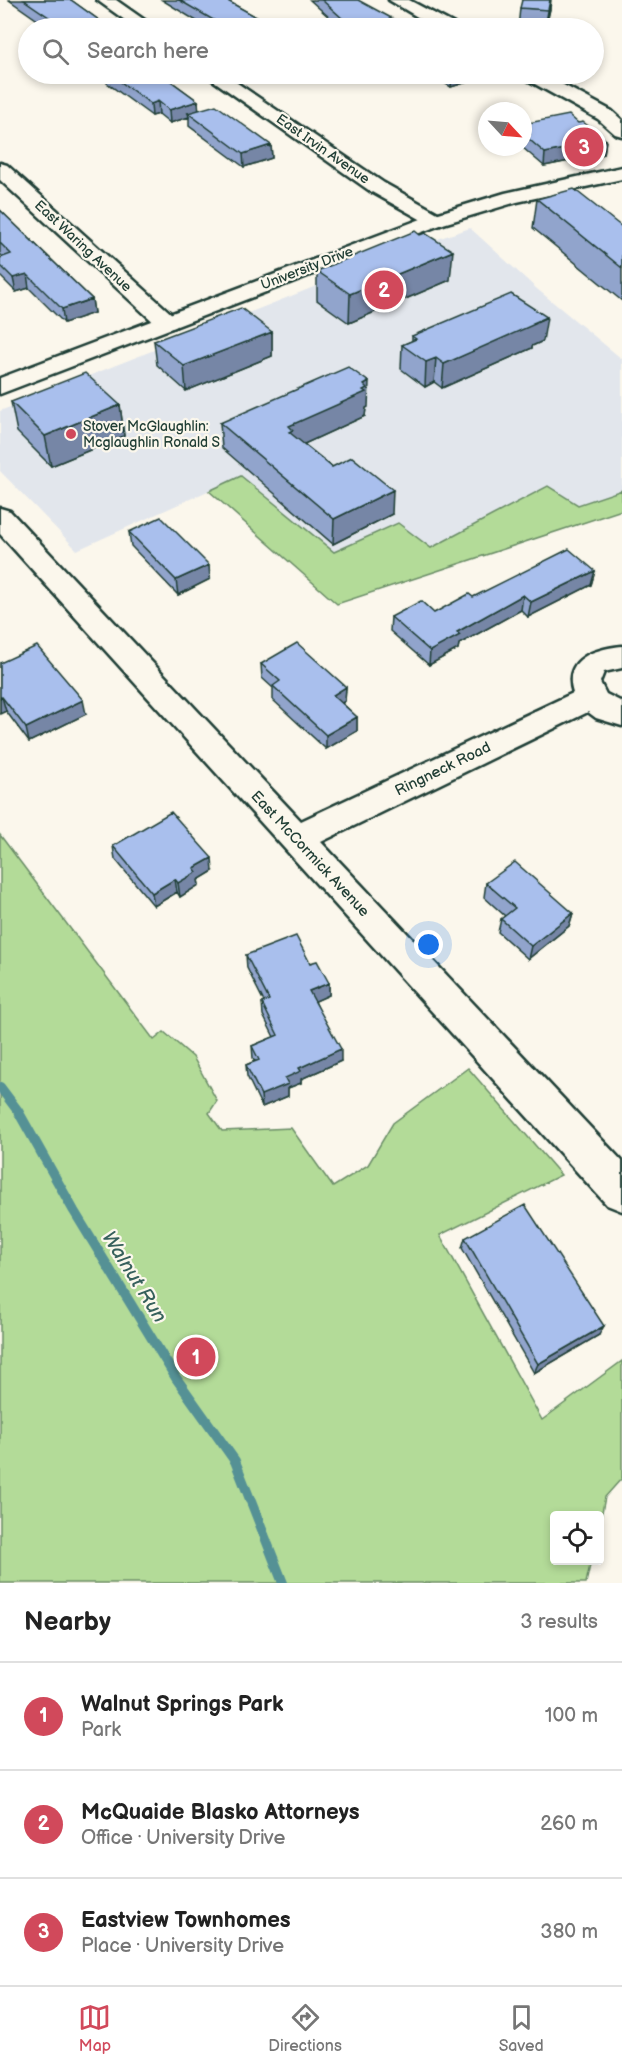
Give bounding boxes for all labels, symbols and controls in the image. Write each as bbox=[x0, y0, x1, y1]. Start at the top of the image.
search box bbox=[18, 18, 604, 84]
icon: search bbox=[39, 35, 72, 68]
text: Search here bbox=[87, 38, 209, 65]
north arrow bbox=[478, 102, 532, 156]
street label: East Irvin Avenue bbox=[273, 110, 373, 188]
pin: 3 bbox=[564, 124, 604, 170]
street label: East Waring Avenue bbox=[31, 197, 135, 295]
street label: University Drive bbox=[258, 243, 356, 293]
pin: 2 bbox=[364, 268, 404, 312]
place label: Stover McGlaughlin: Mcglaughlin Ronald S bbox=[83, 418, 220, 451]
marker: Stover McGlaughlin: Mcglaughlin Ronald S bbox=[64, 427, 78, 441]
street label: Ringneck Road bbox=[392, 738, 494, 800]
street label: East McCormick Avenue bbox=[247, 787, 373, 921]
your location bbox=[414, 930, 443, 959]
water label: Walnut Run bbox=[96, 1227, 172, 1327]
pin: 1 bbox=[176, 1334, 216, 1380]
map controls bbox=[550, 1511, 604, 1565]
button: locate bbox=[550, 1511, 604, 1565]
text: Nearby bbox=[24, 1607, 111, 1638]
text: 3 results bbox=[520, 1610, 598, 1634]
text: Walnut Springs Park bbox=[81, 1691, 284, 1718]
text: 1 bbox=[39, 1704, 48, 1728]
text: 100 m bbox=[545, 1704, 598, 1728]
text: Park bbox=[81, 1718, 121, 1742]
text: McQuaide Blasko Attorneys bbox=[81, 1799, 360, 1826]
text: 2 bbox=[38, 1812, 49, 1836]
text: 260 m bbox=[540, 1812, 598, 1836]
text: Office · University Drive bbox=[81, 1826, 285, 1850]
text: Eastview Townhomes bbox=[81, 1907, 291, 1934]
text: 3 bbox=[38, 1920, 49, 1944]
text: 380 m bbox=[540, 1920, 598, 1944]
text: Place · University Drive bbox=[81, 1934, 284, 1958]
tab: Map bbox=[78, 2001, 111, 2056]
tab: Directions bbox=[268, 2001, 342, 2056]
tab: Saved bbox=[499, 2001, 544, 2056]

